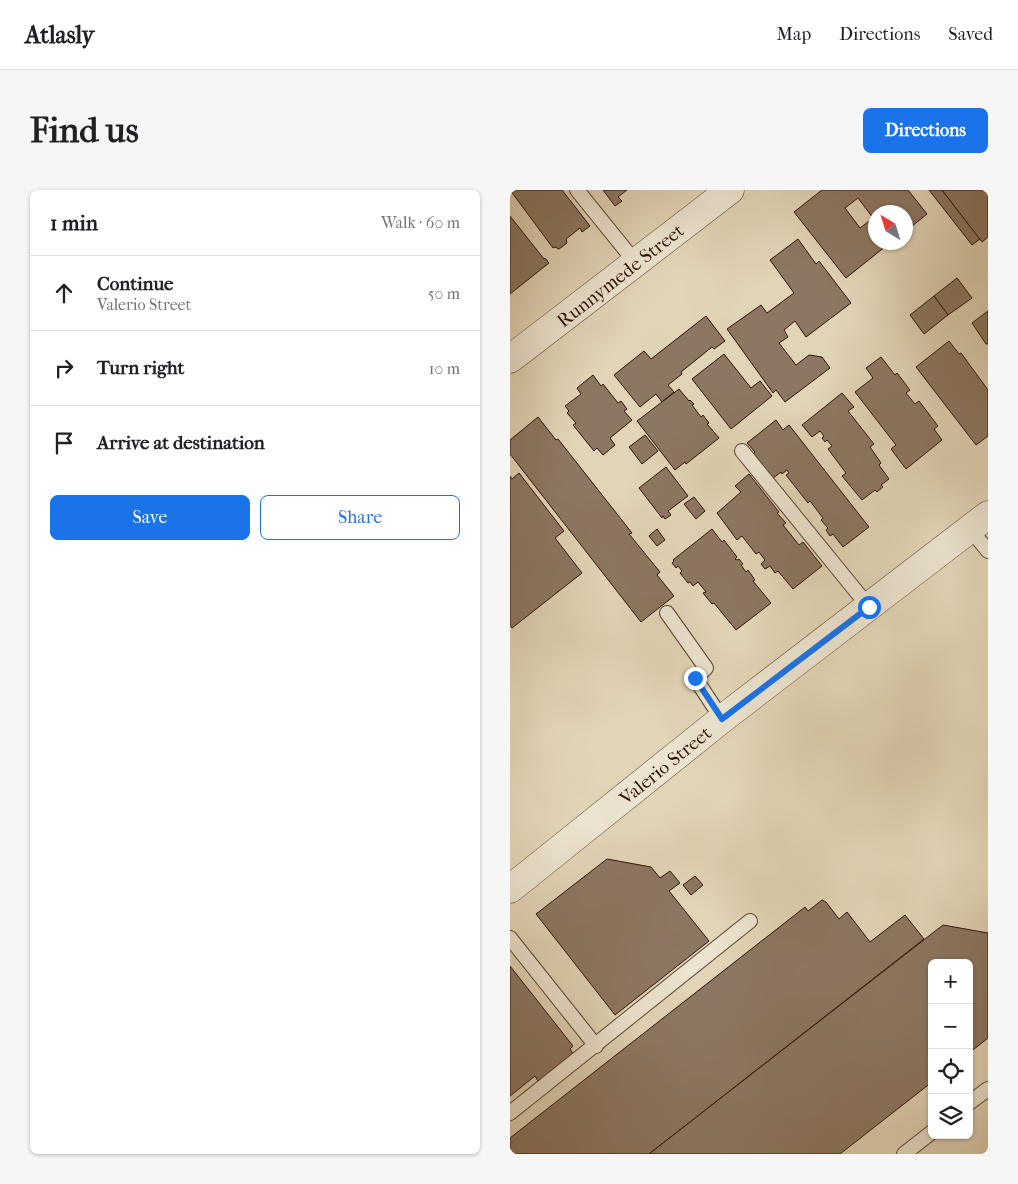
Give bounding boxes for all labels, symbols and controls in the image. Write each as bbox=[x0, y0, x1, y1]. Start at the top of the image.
text: Atlasly bbox=[25, 21, 94, 49]
text: Map bbox=[777, 24, 811, 45]
text: Directions bbox=[839, 24, 920, 45]
text: Saved bbox=[948, 24, 993, 45]
button: Directions bbox=[863, 108, 988, 153]
text: Find us bbox=[30, 110, 139, 151]
north arrow bbox=[868, 205, 913, 250]
text: 1 min bbox=[50, 211, 98, 235]
text: Walk · 60 m bbox=[381, 213, 460, 232]
street label: Runnymede Street bbox=[553, 219, 689, 332]
text: Continue bbox=[97, 273, 173, 295]
icon: ahead bbox=[50, 279, 78, 307]
text: 50 m bbox=[428, 284, 460, 303]
text: Valerio Street bbox=[97, 295, 191, 314]
icon: right bbox=[50, 354, 78, 382]
text: Turn right bbox=[97, 357, 184, 379]
text: 10 m bbox=[429, 359, 460, 378]
icon: arrive bbox=[50, 429, 78, 457]
text: Arrive at destination bbox=[97, 432, 265, 454]
button: Save bbox=[50, 495, 250, 540]
button: Share bbox=[260, 495, 460, 540]
route start bbox=[858, 596, 881, 619]
route end bbox=[684, 667, 707, 690]
street label: Valerio Street bbox=[614, 722, 716, 810]
map controls bbox=[928, 959, 973, 1139]
button: + bbox=[928, 959, 973, 1004]
button: − bbox=[928, 1004, 973, 1049]
button: locate bbox=[928, 1049, 973, 1094]
button: layers bbox=[928, 1094, 973, 1139]

